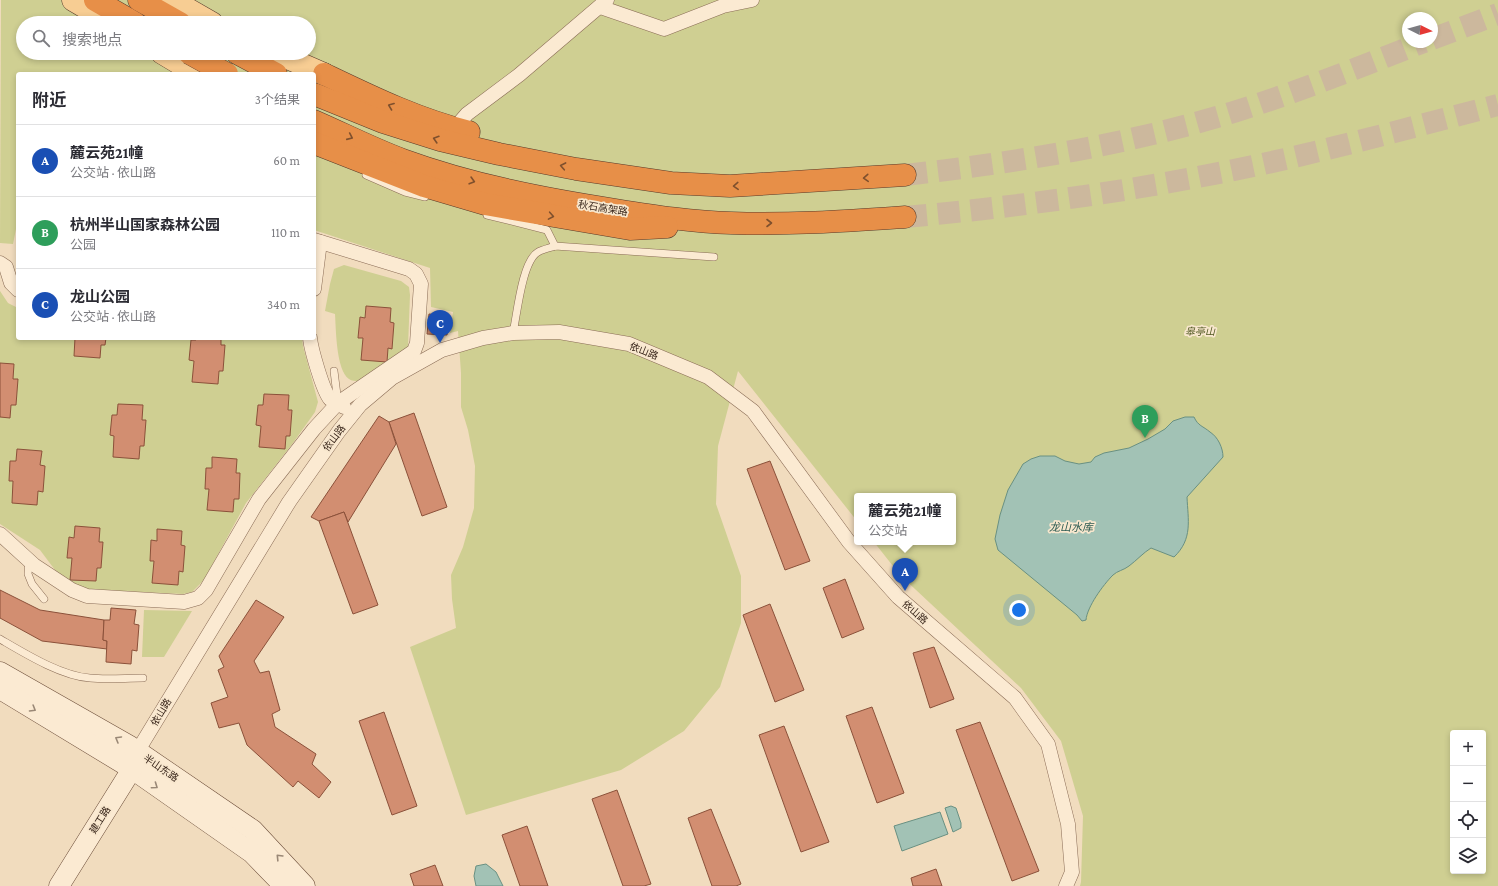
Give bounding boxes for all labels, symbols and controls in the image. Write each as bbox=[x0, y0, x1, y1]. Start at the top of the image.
north arrow bbox=[1402, 12, 1438, 48]
search box bbox=[16, 16, 316, 60]
icon: search bbox=[30, 27, 52, 49]
text: 搜索地点 bbox=[62, 32, 122, 48]
text: 附近 bbox=[32, 91, 66, 110]
text: 3个结果 bbox=[255, 92, 300, 107]
one-way arrow bbox=[388, 102, 395, 110]
one-way arrow bbox=[345, 132, 353, 140]
one-way arrow bbox=[433, 135, 440, 144]
text: 麓云苑21幢 bbox=[70, 145, 143, 161]
text: A bbox=[41, 153, 49, 168]
text: 60 m bbox=[273, 153, 300, 168]
one-way arrow bbox=[560, 163, 567, 171]
text: 公交站 · 依山路 bbox=[70, 165, 156, 180]
one-way arrow bbox=[863, 173, 869, 182]
one-way arrow bbox=[468, 176, 475, 185]
one-way arrow bbox=[733, 181, 739, 190]
street label: 秋石高架路 bbox=[577, 199, 629, 217]
one-way arrow bbox=[548, 211, 554, 220]
text: 杭州半山国家森林公园 bbox=[70, 217, 220, 233]
one-way arrow bbox=[766, 219, 772, 227]
text: B bbox=[41, 225, 49, 240]
text: 110 m bbox=[271, 225, 300, 240]
text: 公园 bbox=[70, 237, 96, 252]
text: 龙山公园 bbox=[70, 289, 130, 305]
text: C bbox=[41, 297, 49, 312]
text: 340 m bbox=[267, 297, 300, 312]
text: 公交站 · 依山路 bbox=[70, 309, 156, 324]
pin: C bbox=[427, 310, 453, 343]
park label: 皋亭山 bbox=[1185, 326, 1216, 337]
street label: 依山路 bbox=[628, 340, 660, 362]
pin: B bbox=[1132, 405, 1158, 438]
street label: 依山路 bbox=[321, 423, 347, 453]
popup bbox=[854, 493, 956, 545]
text: 麓云苑21幢 bbox=[868, 503, 942, 519]
water label: 龙山水库 bbox=[1049, 521, 1095, 533]
text: 公交站 bbox=[868, 523, 907, 538]
pin: A bbox=[892, 558, 918, 591]
street label: 依山路 bbox=[900, 598, 930, 626]
your location bbox=[1009, 600, 1029, 620]
street label: 依山路 bbox=[149, 696, 173, 728]
one-way arrow bbox=[29, 705, 36, 712]
map controls bbox=[1450, 730, 1486, 874]
button: + bbox=[1450, 730, 1486, 766]
one-way arrow bbox=[115, 737, 122, 744]
street label: 半山东路 bbox=[141, 752, 181, 784]
button: − bbox=[1450, 766, 1486, 802]
one-way arrow bbox=[151, 781, 158, 788]
button: locate bbox=[1450, 802, 1486, 838]
street label: 建工路 bbox=[87, 804, 113, 836]
button: layers bbox=[1450, 838, 1486, 874]
one-way arrow bbox=[276, 854, 284, 862]

